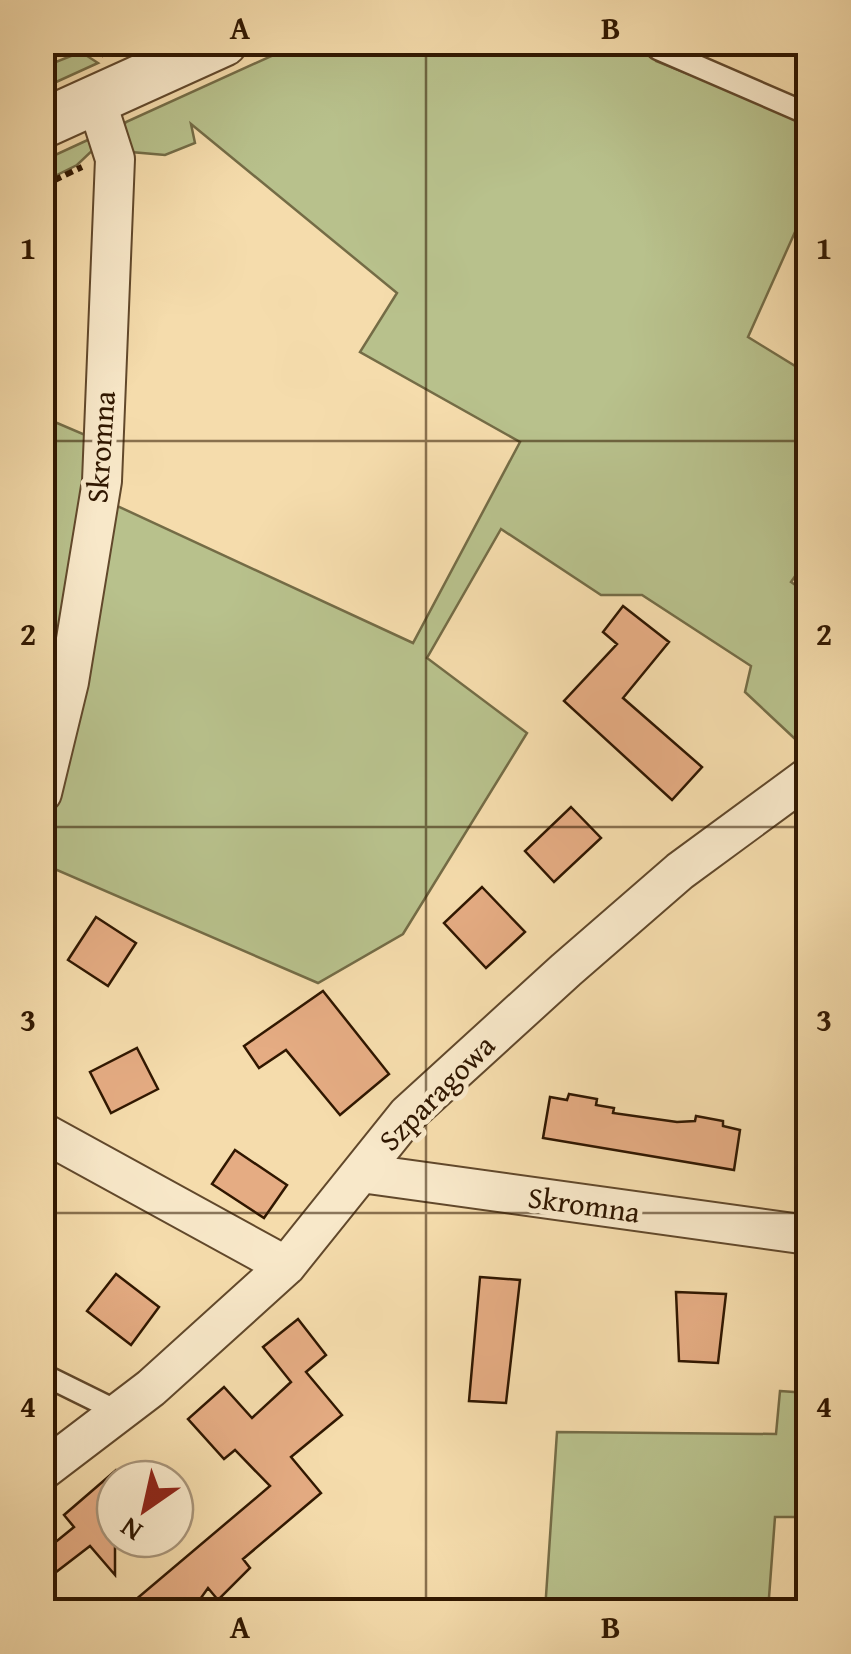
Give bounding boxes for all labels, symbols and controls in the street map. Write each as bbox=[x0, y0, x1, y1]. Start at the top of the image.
text: A bbox=[230, 4, 251, 51]
text: B bbox=[601, 4, 621, 51]
text: 1 bbox=[20, 224, 36, 271]
text: 1 bbox=[816, 224, 832, 271]
street label: Skromna bbox=[74, 389, 126, 505]
text: 2 bbox=[20, 610, 36, 657]
text: 2 bbox=[816, 610, 832, 657]
text: 3 bbox=[20, 996, 36, 1043]
text: 3 bbox=[816, 996, 832, 1043]
street label: Szparagowa bbox=[368, 1024, 505, 1161]
street label: Skromna bbox=[525, 1174, 643, 1234]
text: 4 bbox=[20, 1382, 36, 1429]
text: 4 bbox=[816, 1382, 832, 1429]
north arrow bbox=[95, 1459, 195, 1559]
text: N bbox=[111, 1508, 150, 1552]
text: A bbox=[230, 1603, 251, 1650]
text: B bbox=[601, 1603, 621, 1650]

